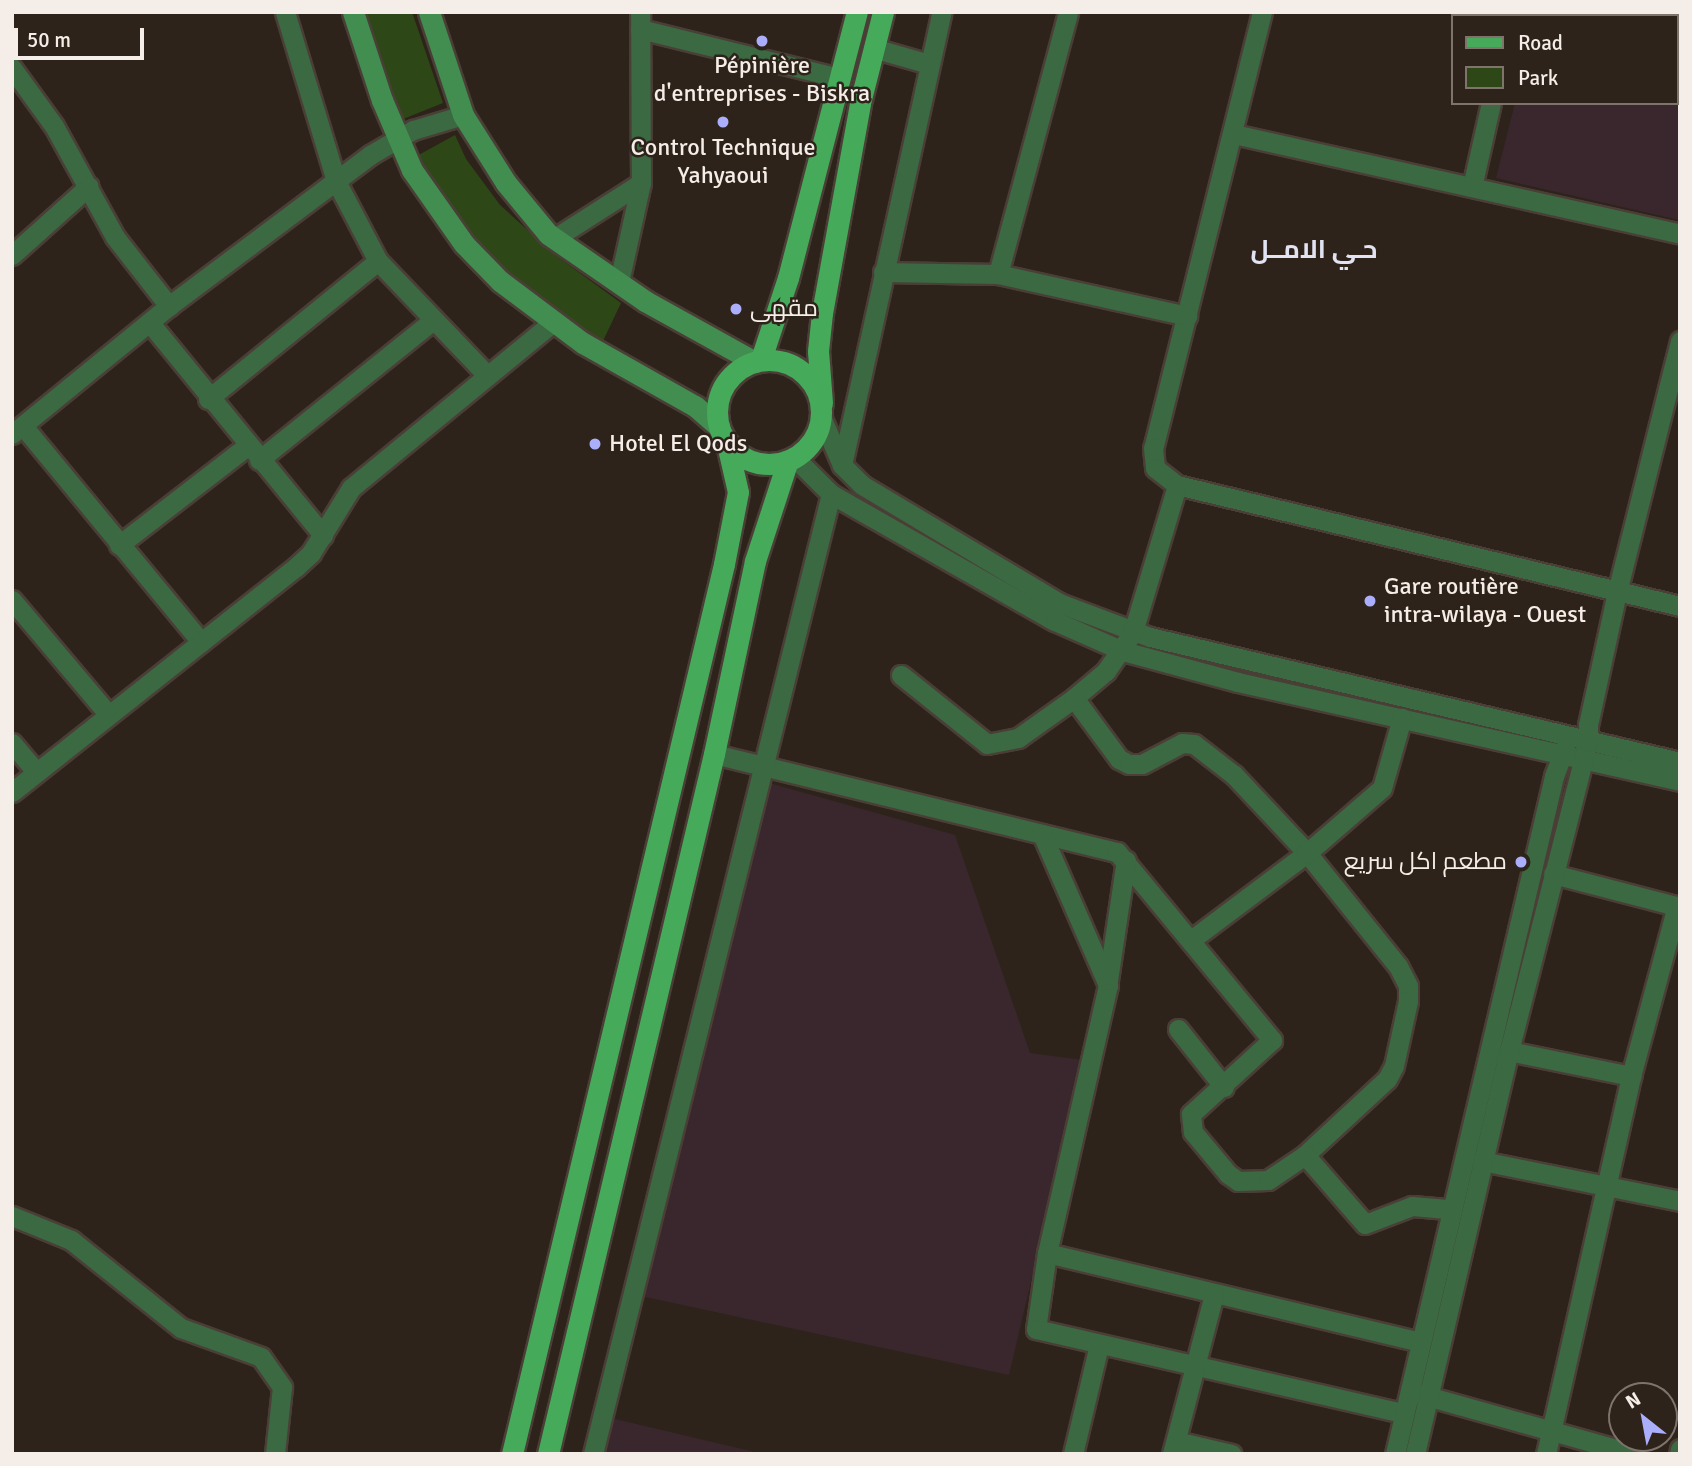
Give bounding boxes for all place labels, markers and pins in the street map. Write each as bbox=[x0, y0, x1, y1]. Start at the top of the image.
marker: Pépinière d'entreprises - Biskra bbox=[754, 33, 770, 49]
place label: Pépinière d'entreprises - Biskra bbox=[654, 52, 870, 108]
marker: Control Technique Yahyaoui bbox=[715, 114, 731, 130]
place label: Control Technique Yahyaoui bbox=[630, 134, 816, 190]
place label: مقهى bbox=[750, 295, 818, 323]
marker: مقهى bbox=[728, 301, 744, 317]
place label: Hotel El Qods bbox=[609, 430, 747, 458]
marker: Hotel El Qods bbox=[587, 436, 603, 452]
place label: Gare routière intra-wilaya - Ouest bbox=[1384, 573, 1586, 629]
marker: Gare routière intra-wilaya - Ouest bbox=[1362, 593, 1378, 609]
place label: مطعم اكل سريع bbox=[1344, 848, 1507, 876]
marker: مطعم اكل سريع bbox=[1513, 854, 1529, 870]

